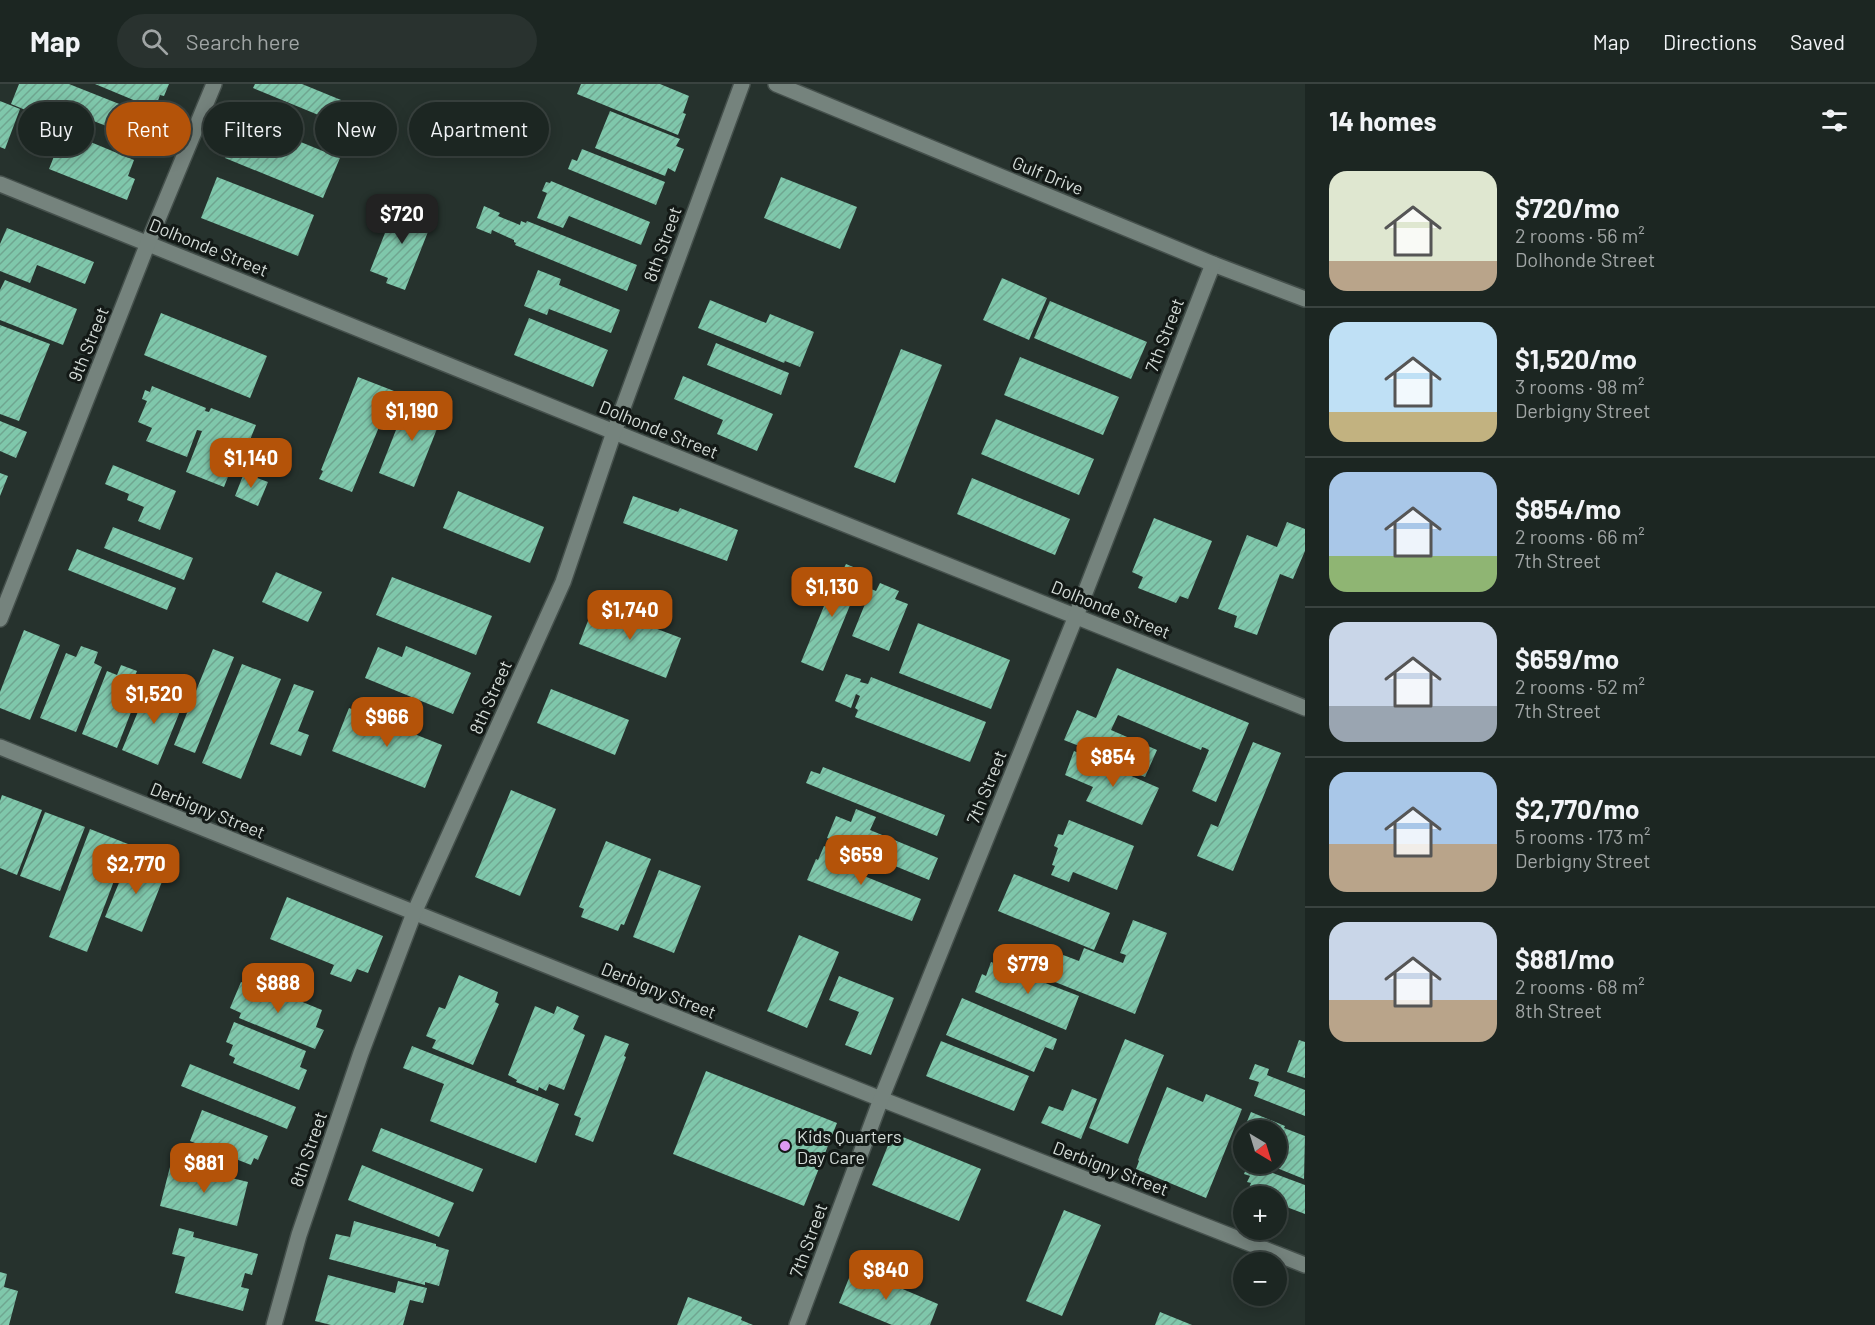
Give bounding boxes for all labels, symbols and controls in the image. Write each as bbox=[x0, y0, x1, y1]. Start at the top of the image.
search box bbox=[117, 14, 537, 68]
text: Map bbox=[30, 24, 81, 58]
icon: search bbox=[138, 25, 171, 58]
text: Search here bbox=[186, 28, 300, 54]
text: Map bbox=[1593, 29, 1630, 54]
text: Directions bbox=[1663, 29, 1757, 54]
text: Saved bbox=[1790, 29, 1845, 54]
chip: Buy bbox=[18, 102, 94, 156]
chip: Rent bbox=[106, 102, 191, 156]
chip: Filters bbox=[203, 102, 303, 156]
chip: New bbox=[315, 102, 397, 156]
chip: Apartment bbox=[409, 102, 549, 156]
icon: filters bbox=[1818, 104, 1851, 137]
text: 14 homes bbox=[1329, 105, 1436, 136]
street label: Gulf Drive bbox=[1009, 151, 1087, 199]
text: $720/mo bbox=[1515, 192, 1620, 223]
pin: $720 bbox=[366, 194, 438, 245]
icon: home bbox=[1377, 195, 1449, 267]
text: $720 bbox=[380, 201, 424, 225]
street label: 8th Street bbox=[638, 203, 686, 285]
street label: Dolhonde Street bbox=[146, 213, 272, 281]
text: 2 rooms · 56 m² bbox=[1515, 223, 1645, 247]
text: Dolhonde Street bbox=[1515, 247, 1655, 271]
street label: 7th Street bbox=[1140, 295, 1188, 375]
street label: 9th Street bbox=[63, 304, 113, 384]
text: $1,520/mo bbox=[1515, 343, 1637, 374]
icon: home bbox=[1377, 346, 1449, 418]
text: 3 rooms · 98 m² bbox=[1515, 374, 1645, 398]
pin: $1,190 bbox=[363, 391, 461, 442]
street label: Dolhonde Street bbox=[596, 395, 722, 463]
text: $1,190 bbox=[386, 398, 438, 422]
text: Derbigny Street bbox=[1515, 398, 1650, 422]
pin: $1,140 bbox=[202, 438, 300, 489]
text: $1,140 bbox=[224, 445, 278, 469]
text: $854/mo bbox=[1515, 493, 1621, 524]
icon: home bbox=[1377, 496, 1449, 568]
text: 2 rooms · 66 m² bbox=[1515, 524, 1645, 548]
text: 7th Street bbox=[1515, 548, 1601, 572]
pin: $1,130 bbox=[783, 567, 881, 618]
text: $1,130 bbox=[805, 574, 859, 598]
street label: Dolhonde Street bbox=[1048, 575, 1174, 643]
pin: $1,740 bbox=[581, 590, 679, 641]
text: $1,740 bbox=[601, 597, 659, 621]
text: $659/mo bbox=[1515, 643, 1619, 674]
icon: home bbox=[1377, 646, 1449, 718]
street label: 8th Street bbox=[464, 657, 516, 737]
pin: $1,520 bbox=[105, 674, 203, 725]
text: 2 rooms · 52 m² bbox=[1515, 674, 1645, 698]
text: $1,520 bbox=[125, 681, 183, 705]
pin: $966 bbox=[351, 697, 423, 748]
text: 7th Street bbox=[1515, 698, 1601, 722]
text: $966 bbox=[365, 704, 409, 728]
pin: $854 bbox=[1077, 737, 1149, 788]
text: $854 bbox=[1090, 744, 1136, 768]
street label: 7th Street bbox=[961, 747, 1011, 827]
street label: Derbigny Street bbox=[147, 777, 269, 843]
text: $2,770/mo bbox=[1515, 793, 1640, 824]
icon: home bbox=[1377, 796, 1449, 868]
text: 5 rooms · 173 m² bbox=[1515, 824, 1650, 848]
pin: $659 bbox=[825, 835, 897, 886]
text: $659 bbox=[839, 842, 883, 866]
pin: $2,770 bbox=[87, 844, 185, 895]
text: Derbigny Street bbox=[1515, 848, 1650, 872]
text: $2,770 bbox=[106, 851, 166, 875]
text: $881/mo bbox=[1515, 943, 1615, 974]
pin: $779 bbox=[992, 944, 1064, 995]
icon: home bbox=[1377, 946, 1449, 1018]
text: $779 bbox=[1007, 951, 1049, 975]
street label: Derbigny Street bbox=[598, 957, 720, 1023]
pin: $888 bbox=[242, 963, 314, 1014]
text: $888 bbox=[256, 970, 300, 994]
text: 2 rooms · 68 m² bbox=[1515, 974, 1645, 998]
text: 8th Street bbox=[1515, 998, 1602, 1022]
street label: 8th Street bbox=[285, 1108, 331, 1190]
north arrow bbox=[1233, 1120, 1287, 1174]
map controls bbox=[1233, 1120, 1287, 1306]
place label: Kids Quarters Day Care bbox=[797, 1125, 902, 1168]
street label: Derbigny Street bbox=[1050, 1136, 1172, 1200]
marker: Kids Quarters Day Care bbox=[778, 1139, 792, 1153]
pin: $881 bbox=[168, 1143, 240, 1194]
text: $881 bbox=[184, 1150, 224, 1174]
button: + bbox=[1233, 1186, 1287, 1240]
street label: 7th Street bbox=[784, 1200, 832, 1280]
pin: $840 bbox=[850, 1250, 922, 1301]
button: − bbox=[1233, 1252, 1287, 1306]
text: $840 bbox=[863, 1257, 909, 1281]

